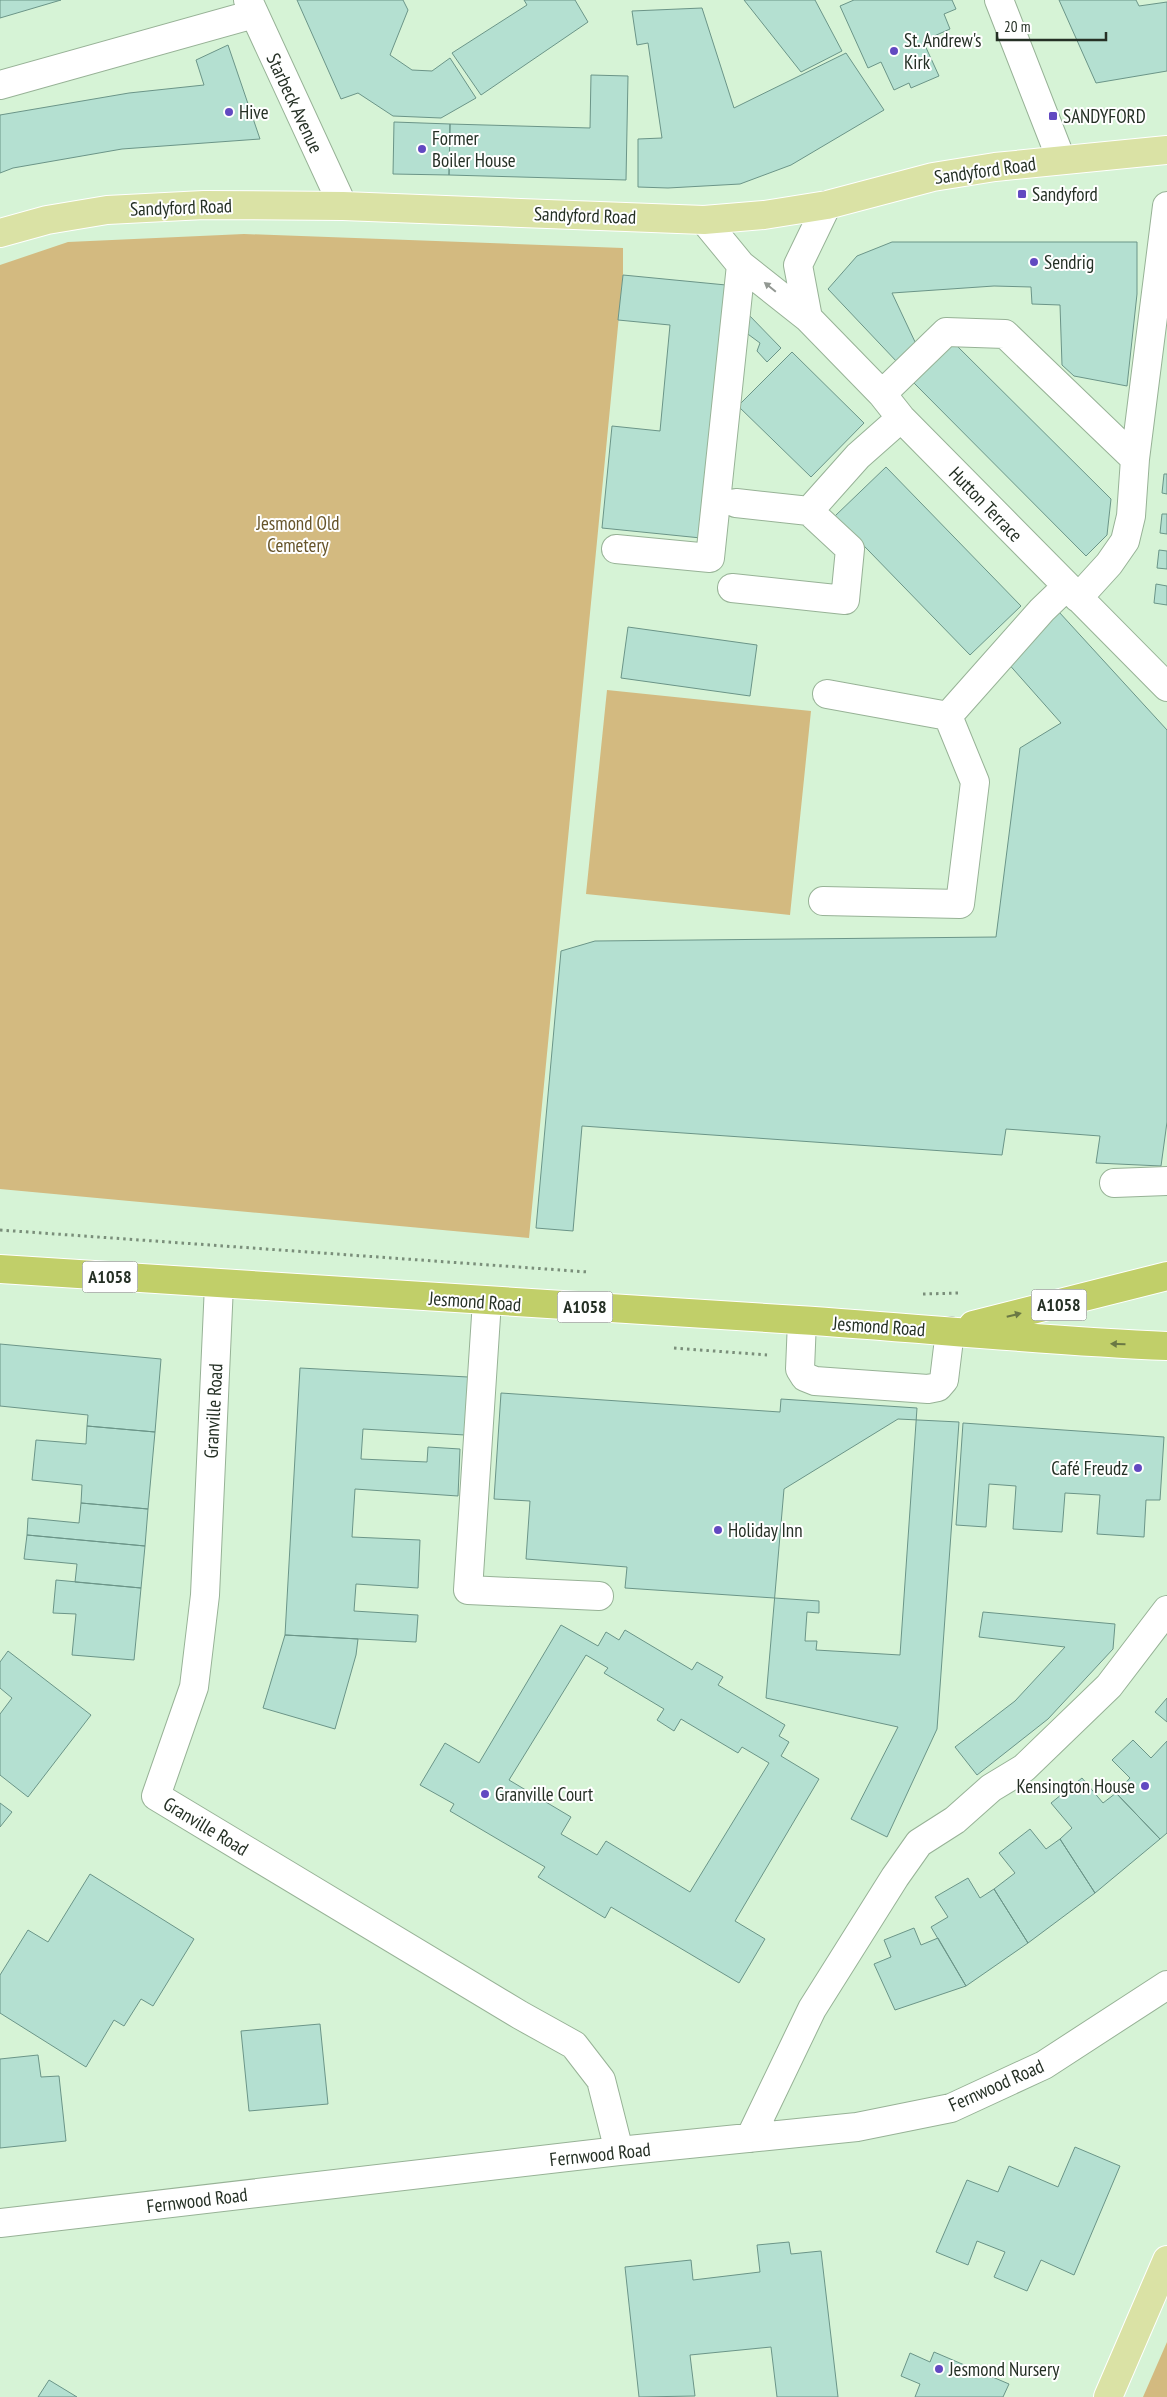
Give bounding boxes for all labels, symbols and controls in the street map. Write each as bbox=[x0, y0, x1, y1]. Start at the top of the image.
scale bar bbox=[997, 10, 1106, 42]
text: 20 m bbox=[1004, 17, 1030, 36]
place label: St. Andrew's Kirk bbox=[904, 28, 982, 74]
marker: St. Andrew's Kirk bbox=[888, 45, 900, 57]
street label: Starbeck Avenue bbox=[261, 49, 329, 157]
place label: Hive bbox=[239, 100, 269, 124]
place label: SANDYFORD bbox=[1063, 104, 1146, 128]
marker: Hive bbox=[223, 106, 235, 118]
marker: SANDYFORD bbox=[1047, 110, 1059, 122]
place label: Former Boiler House bbox=[432, 126, 516, 172]
marker: Former Boiler House bbox=[416, 143, 428, 155]
street label: Sandyford Road bbox=[933, 151, 1037, 189]
place label: Sandyford bbox=[1032, 182, 1098, 206]
marker: Sandyford bbox=[1016, 188, 1028, 200]
street label: Sandyford Road bbox=[129, 193, 233, 221]
street label: Sandyford Road bbox=[533, 201, 637, 229]
place label: Sendrig bbox=[1044, 250, 1094, 274]
marker: Sendrig bbox=[1028, 256, 1040, 268]
one-way arrow bbox=[763, 282, 776, 293]
street label: Hutton Terrace bbox=[944, 461, 1028, 547]
park label: Jesmond Old Cemetery bbox=[255, 511, 340, 557]
road number: A1058 bbox=[82, 1262, 138, 1292]
street label: Jesmond Road bbox=[427, 1286, 522, 1316]
road number: A1058 bbox=[1032, 1290, 1086, 1320]
road number: A1058 bbox=[558, 1291, 612, 1322]
street label: Jesmond Road bbox=[831, 1311, 926, 1341]
one-way arrow bbox=[1007, 1311, 1022, 1319]
one-way arrow bbox=[1110, 1339, 1126, 1347]
street label: Granville Road bbox=[199, 1363, 227, 1459]
place label: Café Freudz bbox=[1051, 1456, 1128, 1480]
marker: Café Freudz bbox=[1132, 1462, 1144, 1474]
place label: Holiday Inn bbox=[728, 1518, 803, 1542]
marker: Holiday Inn bbox=[712, 1524, 724, 1536]
place label: Kensington House bbox=[1017, 1774, 1135, 1798]
marker: Kensington House bbox=[1139, 1780, 1151, 1792]
place label: Granville Court bbox=[495, 1782, 594, 1806]
marker: Granville Court bbox=[479, 1788, 491, 1800]
street label: Granville Road bbox=[159, 1791, 253, 1861]
street label: Fernwood Road bbox=[945, 2053, 1047, 2117]
street label: Fernwood Road bbox=[548, 2137, 652, 2171]
street label: Fernwood Road bbox=[145, 2182, 249, 2218]
place label: Jesmond Nursery bbox=[948, 2357, 1060, 2381]
marker: Jesmond Nursery bbox=[933, 2363, 945, 2375]

